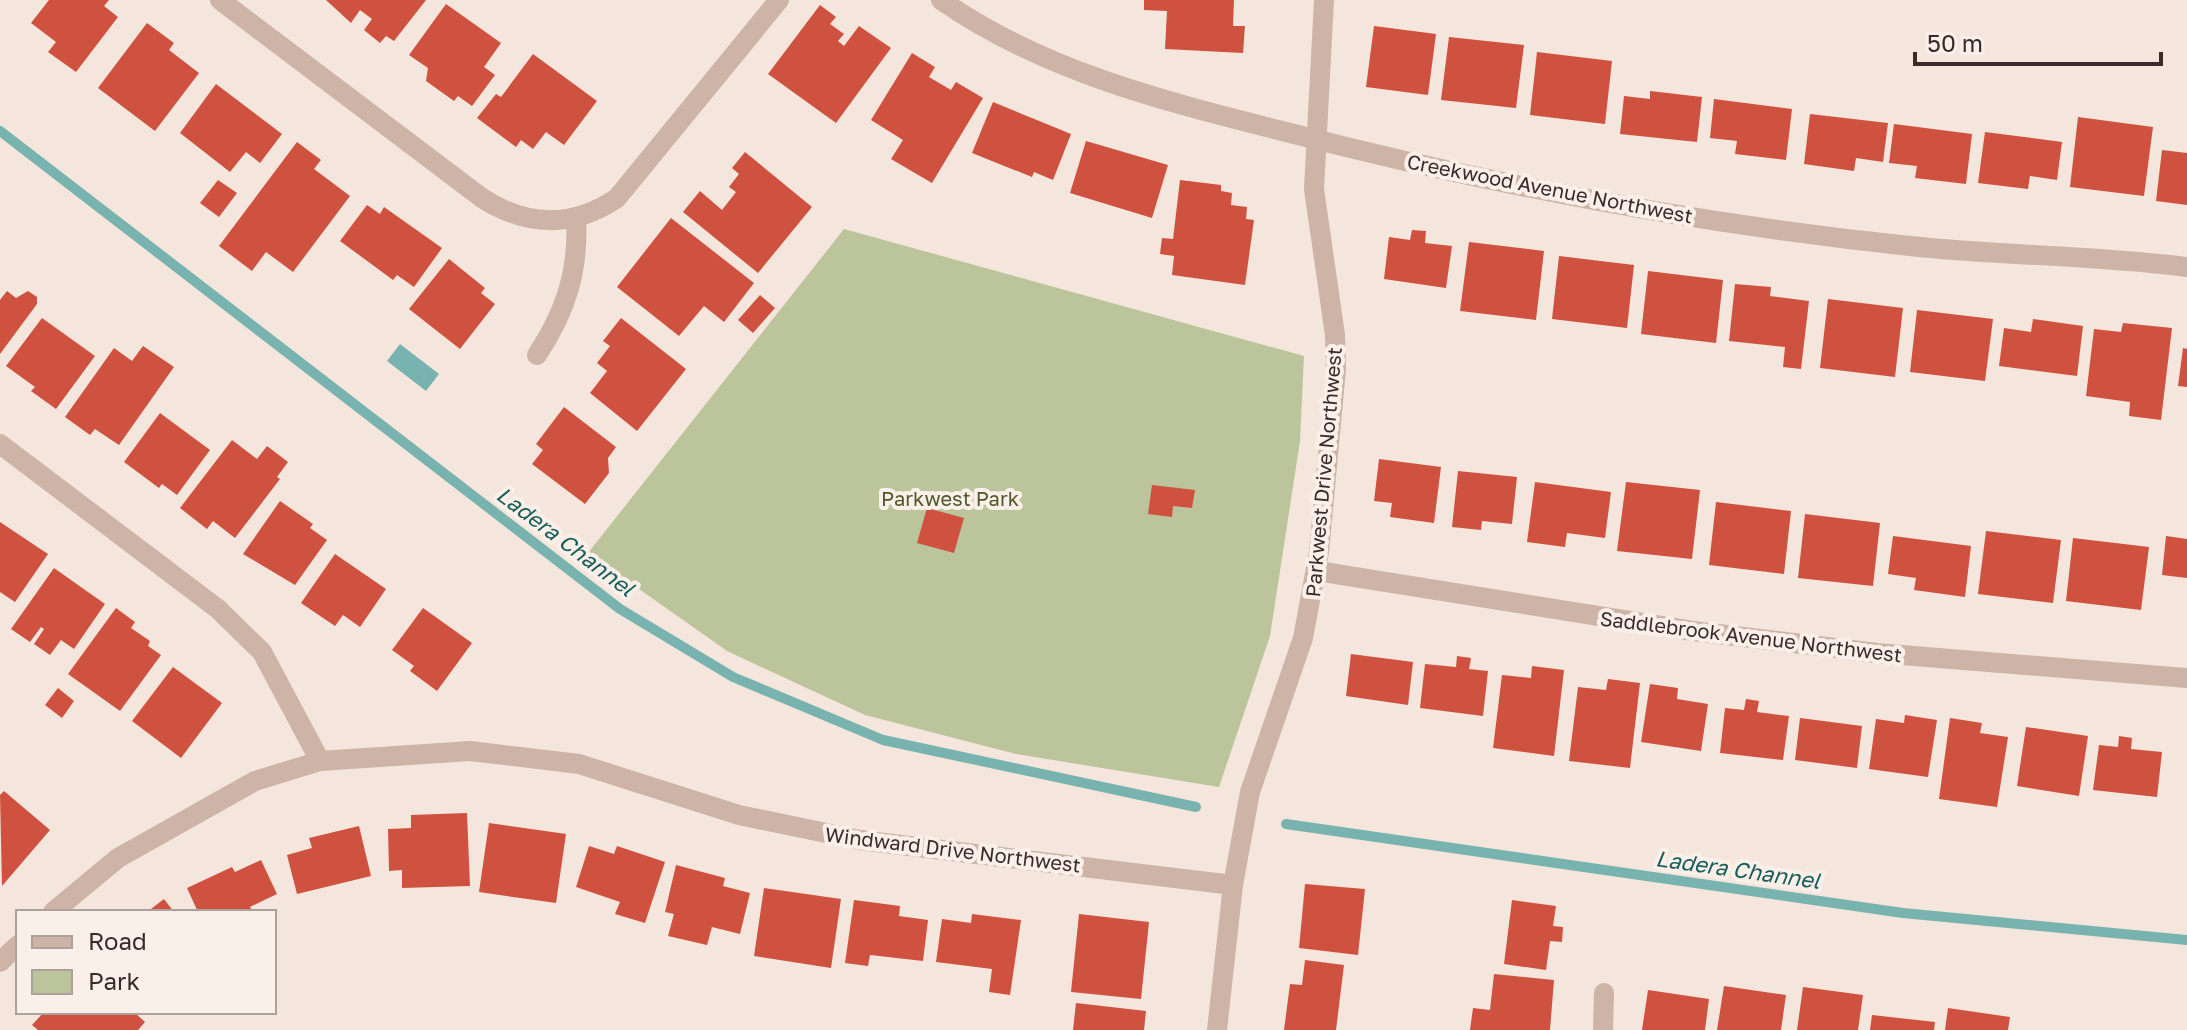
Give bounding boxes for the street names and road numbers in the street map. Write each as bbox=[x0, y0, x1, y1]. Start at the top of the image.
street label: Creekwood Avenue Northwest bbox=[1405, 149, 1695, 227]
street label: Parkwest Drive Northwest bbox=[1300, 346, 1346, 598]
street label: Saddlebrook Avenue Northwest bbox=[1599, 606, 1903, 666]
street label: Windward Drive Northwest bbox=[824, 821, 1082, 877]

